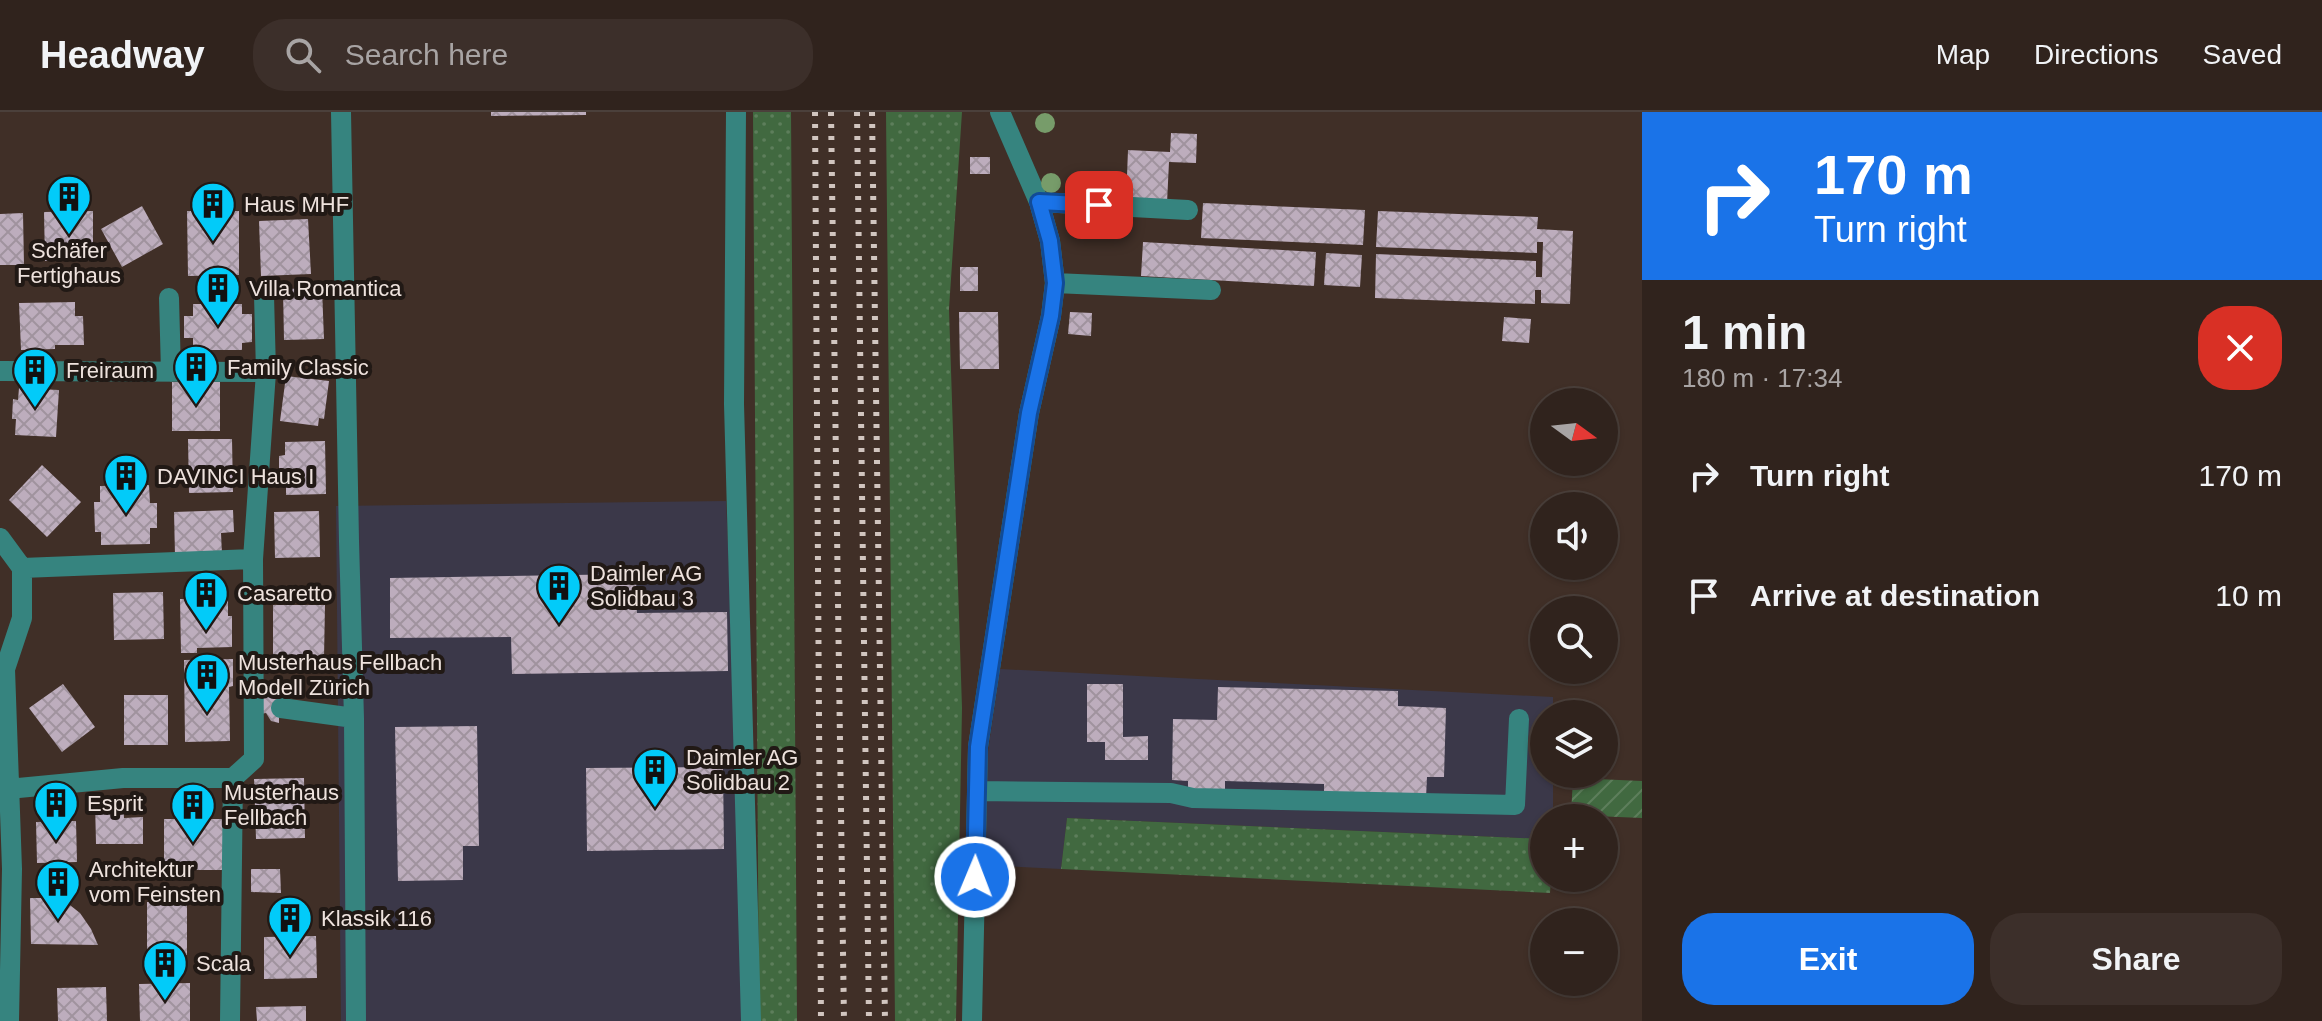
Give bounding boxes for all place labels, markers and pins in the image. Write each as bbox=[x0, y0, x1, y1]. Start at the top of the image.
pin bbox=[1065, 171, 1133, 239]
building icon: Schäfer Fertighaus bbox=[45, 173, 93, 236]
building icon: Haus MHF bbox=[189, 180, 237, 243]
place label: Haus MHF bbox=[244, 192, 349, 217]
place label: Schäfer Fertighaus bbox=[17, 238, 121, 288]
building icon: Villa Romantica bbox=[194, 264, 242, 327]
place label: Villa Romantica bbox=[249, 276, 402, 301]
building icon: Family Classic bbox=[172, 343, 220, 406]
building icon: Freiraum bbox=[11, 346, 59, 409]
place label: Family Classic bbox=[227, 355, 369, 380]
place label: Freiraum bbox=[66, 358, 154, 383]
building icon: DAVINCI Haus I bbox=[102, 452, 150, 515]
place label: DAVINCI Haus I bbox=[157, 464, 314, 489]
place label: Daimler AG Solidbau 3 bbox=[590, 561, 702, 611]
building icon: Daimler AG Solidbau 3 bbox=[535, 562, 583, 625]
building icon: Casaretto bbox=[182, 569, 230, 632]
place label: Casaretto bbox=[237, 581, 332, 606]
place label: Musterhaus Fellbach Modell Zürich bbox=[238, 650, 442, 700]
building icon: Musterhaus Fellbach Modell Zürich bbox=[183, 651, 231, 714]
place label: Daimler AG Solidbau 2 bbox=[686, 745, 798, 795]
building icon: Daimler AG Solidbau 2 bbox=[631, 746, 679, 809]
building icon: Esprit bbox=[32, 779, 80, 842]
place label: Musterhaus Fellbach bbox=[224, 780, 339, 830]
building icon: Musterhaus Fellbach bbox=[169, 781, 217, 844]
place label: Esprit bbox=[87, 791, 143, 816]
place label: Architektur vom Feinsten bbox=[89, 857, 221, 907]
building icon: Architektur vom Feinsten bbox=[34, 858, 82, 921]
building icon: Klassik 116 bbox=[266, 894, 314, 957]
place label: Klassik 116 bbox=[321, 906, 432, 931]
building icon: Scala bbox=[141, 939, 189, 1002]
place label: Scala bbox=[196, 951, 252, 976]

